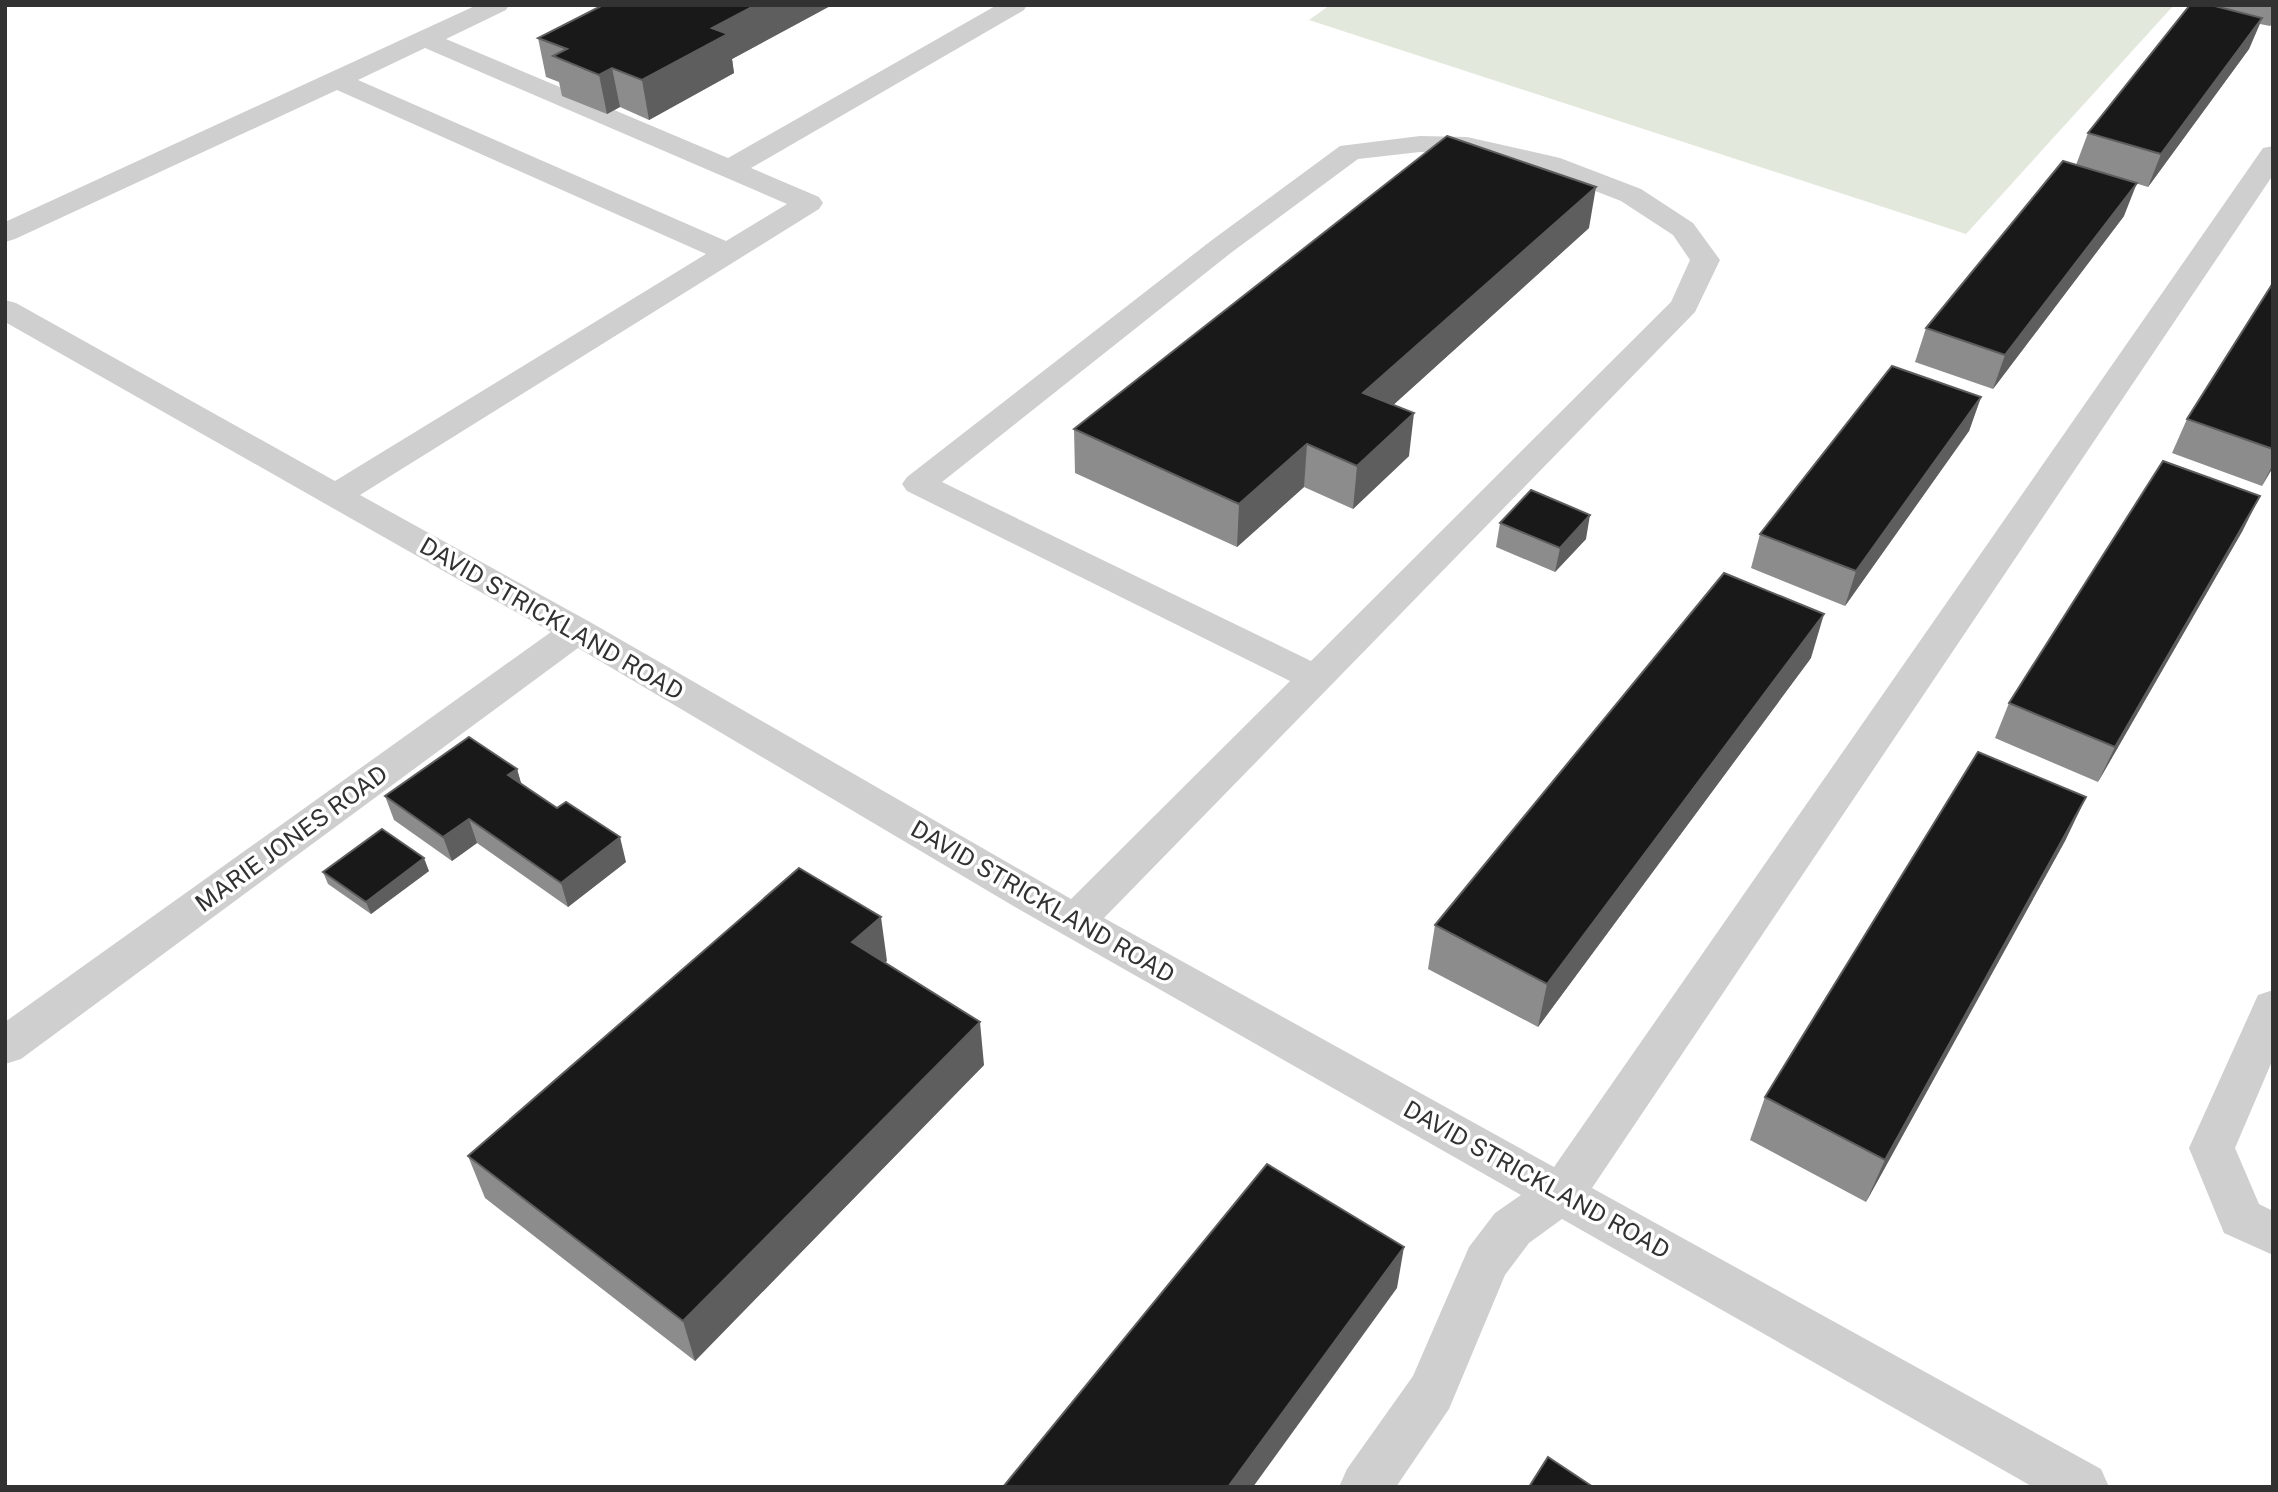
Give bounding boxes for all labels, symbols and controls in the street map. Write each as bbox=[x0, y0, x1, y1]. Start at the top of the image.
street label: DAVID STRICKLAND ROAD bbox=[415, 531, 689, 705]
street label: MARIE JONES ROAD bbox=[190, 759, 392, 917]
street label: DAVID STRICKLAND ROAD bbox=[906, 814, 1180, 988]
street label: DAVID STRICKLAND ROAD bbox=[1399, 1094, 1675, 1264]

